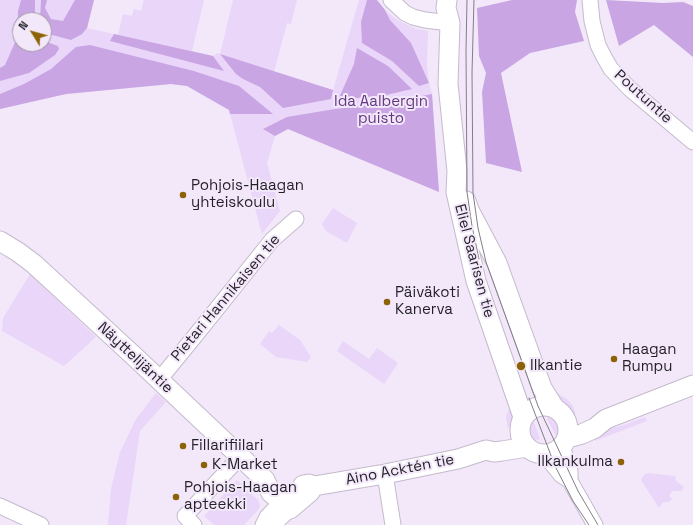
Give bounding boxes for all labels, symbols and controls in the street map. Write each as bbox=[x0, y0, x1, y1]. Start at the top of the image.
north arrow bbox=[12, 12, 52, 52]
text: N bbox=[15, 18, 31, 33]
street label: Poutuntie bbox=[610, 66, 676, 128]
park label: Ida Aalbergin puisto bbox=[334, 93, 428, 128]
place label: Pohjois-Haagan yhteiskoulu bbox=[191, 177, 304, 212]
marker: Pohjois-Haagan yhteiskoulu bbox=[178, 190, 188, 200]
street label: Eliel Saarisen tie bbox=[450, 202, 498, 320]
street label: Pietari Hannikaisen tie bbox=[168, 231, 284, 365]
place label: Päiväkoti Kanerva bbox=[395, 284, 460, 319]
marker: Päiväkoti Kanerva bbox=[382, 297, 392, 307]
street label: Näyttelijäntie bbox=[94, 319, 176, 397]
place label: Haagan Rumpu bbox=[622, 341, 676, 376]
marker: Haagan Rumpu bbox=[609, 354, 619, 364]
place label: Ilkantie bbox=[530, 357, 582, 375]
marker: Ilkantie bbox=[515, 360, 527, 372]
place label: Fillarifiilari bbox=[191, 437, 263, 455]
marker: Fillarifiilari bbox=[178, 441, 188, 451]
street label: Aino Acktén tie bbox=[344, 451, 456, 489]
place label: Ilkankulma bbox=[537, 453, 613, 471]
place label: K-Market bbox=[212, 456, 278, 474]
marker: Ilkankulma bbox=[616, 457, 626, 467]
marker: K-Market bbox=[199, 460, 209, 470]
place label: Pohjois-Haagan apteekki bbox=[184, 479, 297, 514]
marker: Pohjois-Haagan apteekki bbox=[171, 492, 181, 502]

